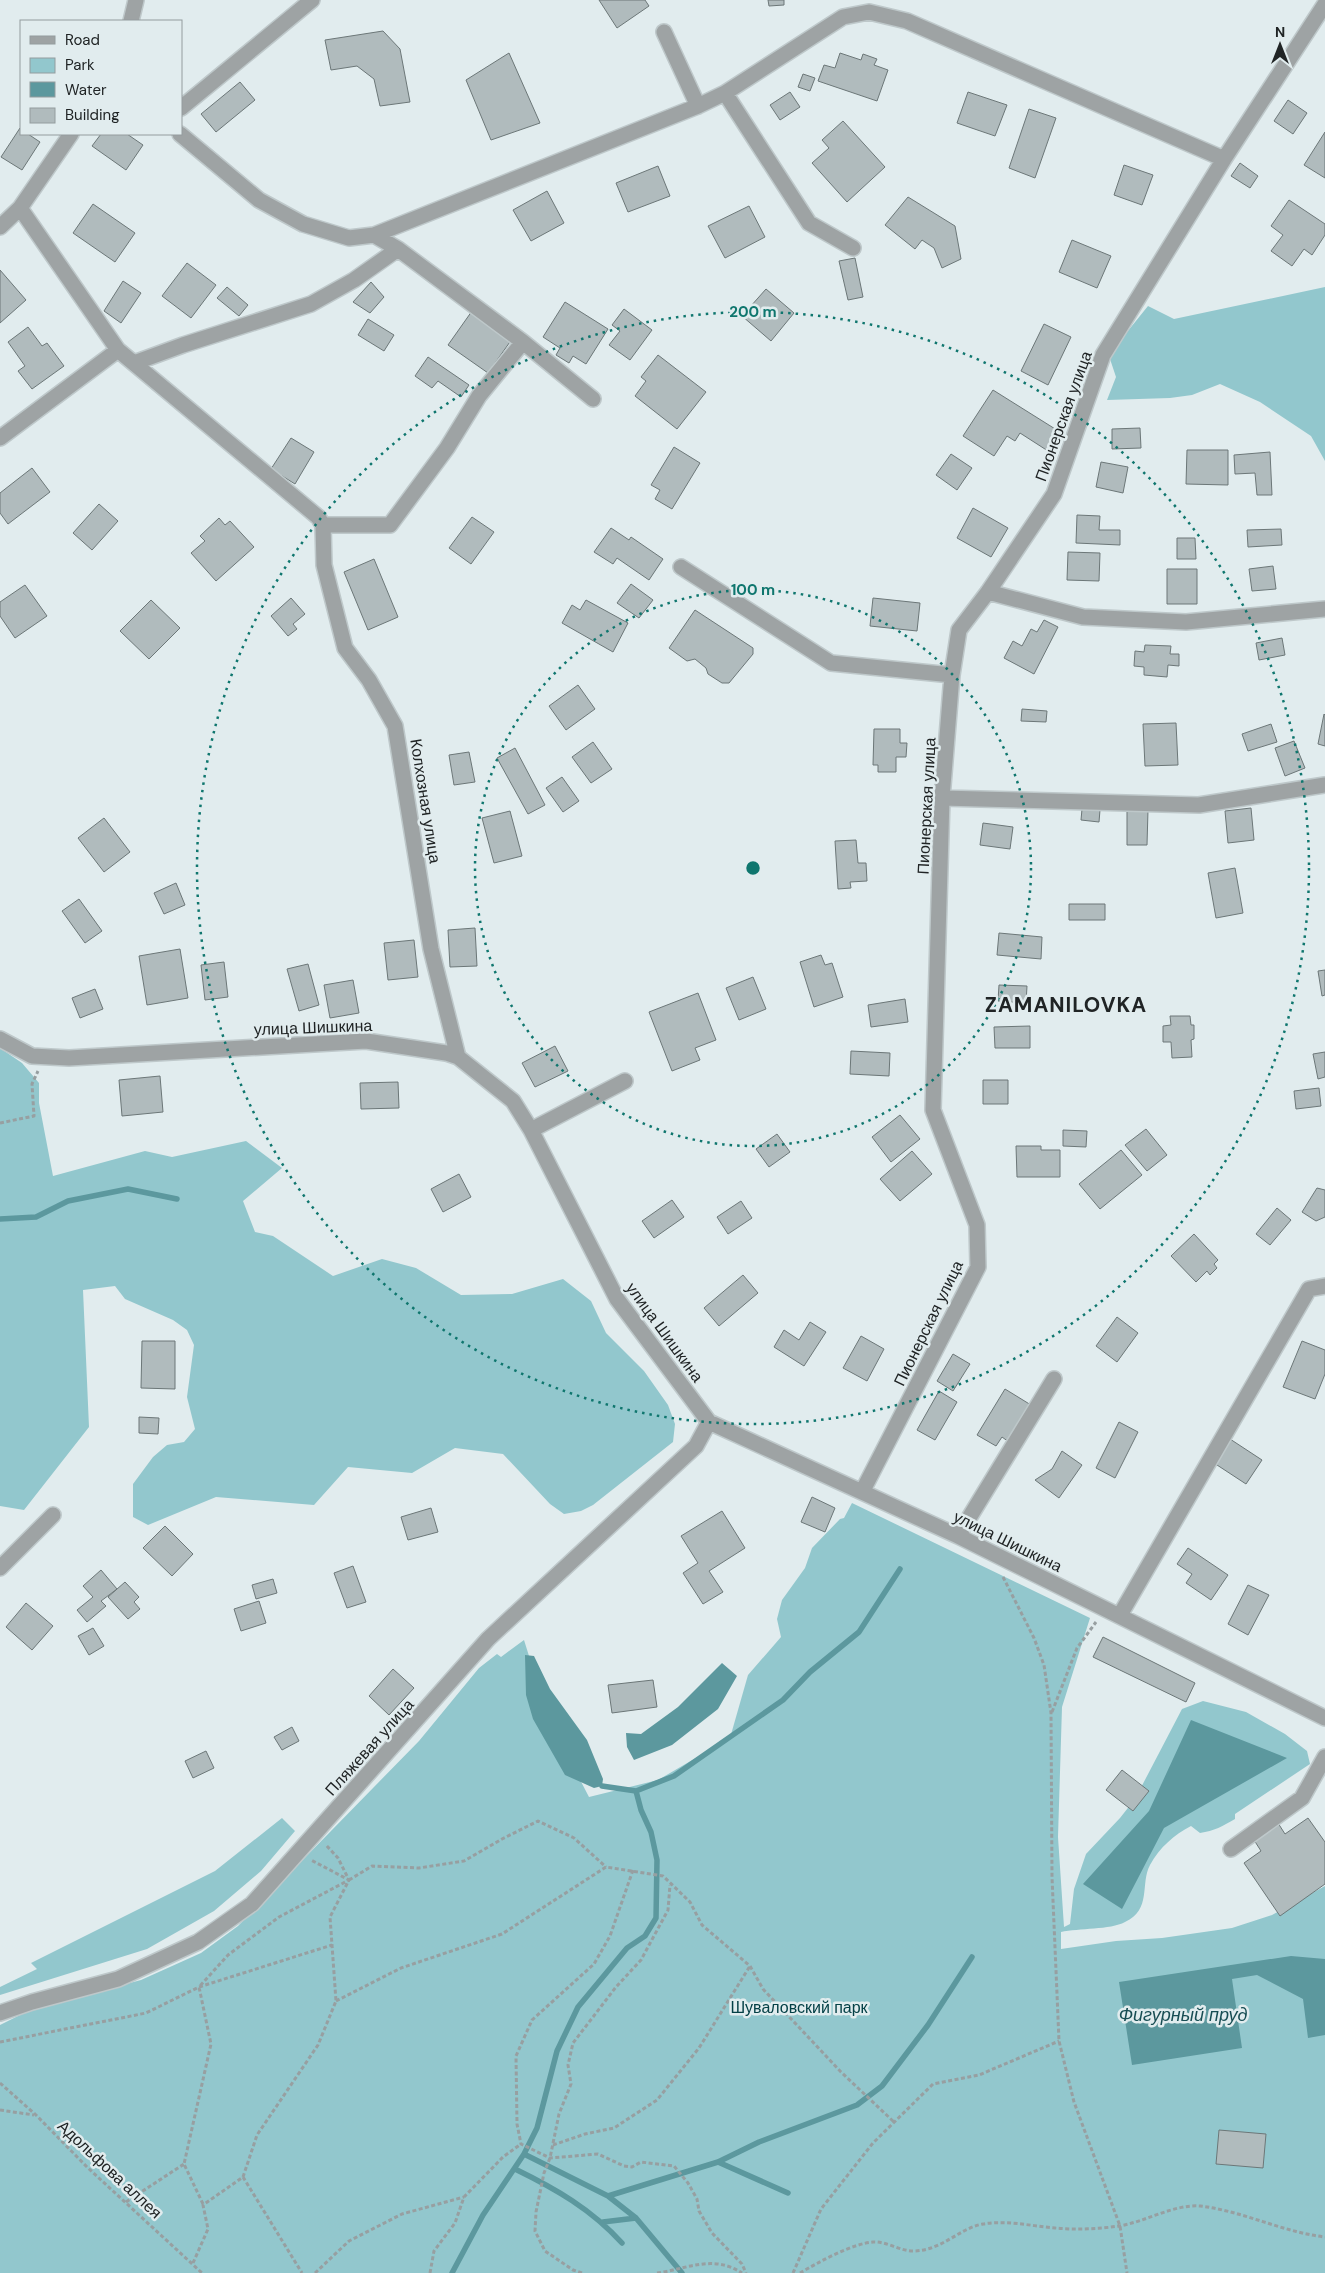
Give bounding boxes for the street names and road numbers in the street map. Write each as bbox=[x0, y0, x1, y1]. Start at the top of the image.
street label: Пионерская улица bbox=[1030, 348, 1097, 484]
street label: Колхозная улица bbox=[405, 737, 446, 865]
street label: Пионерская улица bbox=[912, 737, 941, 875]
street label: улица Шишкина bbox=[254, 1015, 373, 1040]
street label: Пионерская улица bbox=[889, 1257, 968, 1389]
street label: улица Шишкина bbox=[621, 1278, 708, 1386]
street label: улица Шишкина bbox=[950, 1506, 1066, 1577]
street label: Пляжевая улица bbox=[320, 1694, 418, 1800]
street label: Адольфова аллея bbox=[53, 2116, 166, 2223]

